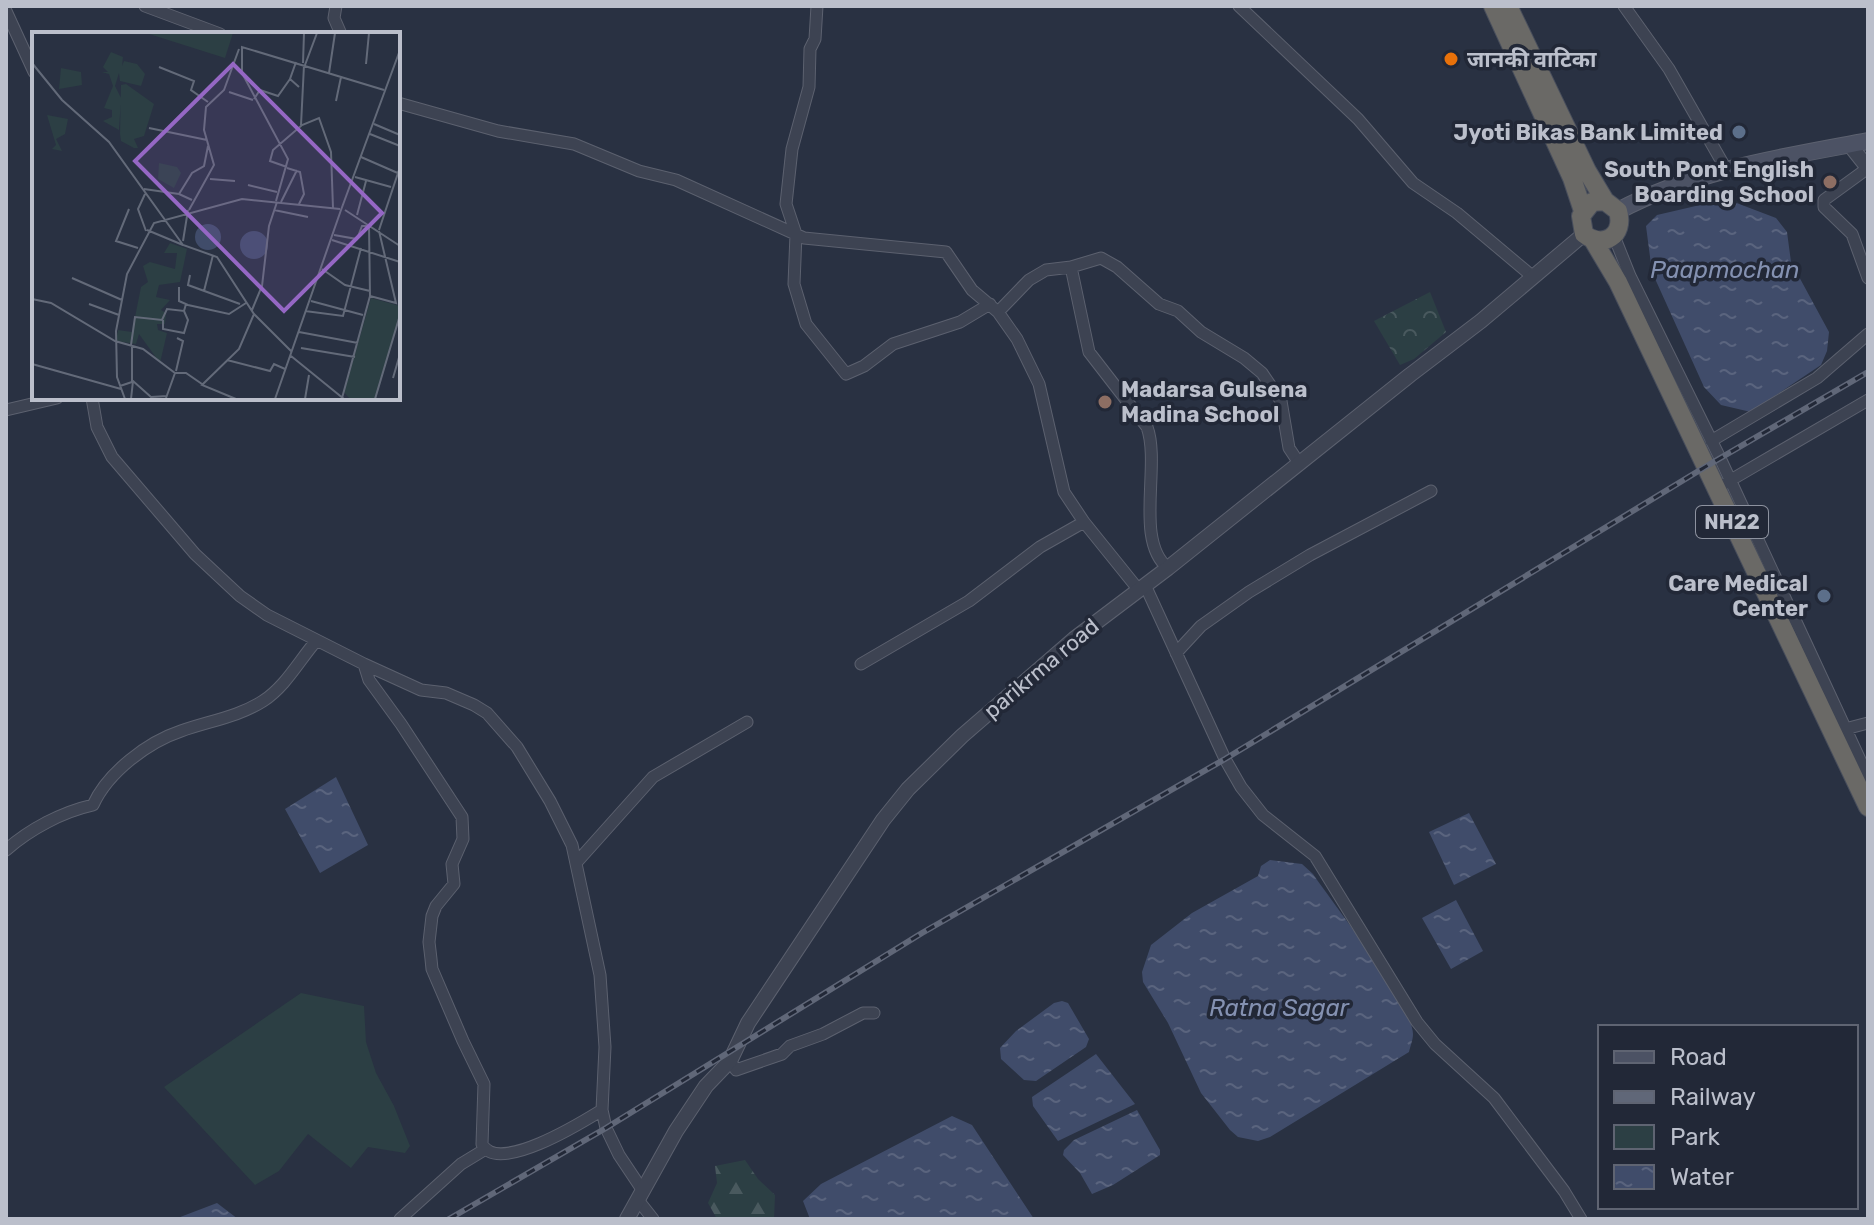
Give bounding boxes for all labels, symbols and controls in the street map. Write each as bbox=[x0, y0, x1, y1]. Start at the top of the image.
inset map bbox=[32, 32, 400, 400]
place label: जानकी वाटिका bbox=[1467, 46, 1597, 73]
marker: जानकी वाटिका bbox=[1442, 50, 1460, 68]
place label: Jyoti Bikas Bank Limited bbox=[1453, 119, 1723, 146]
marker: Jyoti Bikas Bank Limited bbox=[1730, 123, 1748, 141]
place label: South Pont English Boarding School bbox=[1604, 156, 1814, 208]
marker: South Pont English Boarding School bbox=[1821, 173, 1839, 191]
water label: Paapmochan bbox=[1650, 256, 1800, 284]
place label: Madarsa Gulsena Madina School bbox=[1121, 376, 1307, 428]
marker: Madarsa Gulsena Madina School bbox=[1096, 393, 1114, 411]
road number: NH22 bbox=[1696, 506, 1768, 538]
place label: Care Medical Center bbox=[1668, 570, 1808, 622]
marker: Care Medical Center bbox=[1815, 587, 1833, 605]
street label: parikrma road bbox=[978, 612, 1104, 724]
water label: Ratna Sagar bbox=[1209, 994, 1350, 1022]
legend bbox=[1598, 1025, 1858, 1209]
text: Road bbox=[1670, 1043, 1727, 1071]
text: Railway bbox=[1670, 1083, 1756, 1111]
text: Park bbox=[1670, 1123, 1721, 1151]
text: Water bbox=[1670, 1163, 1734, 1191]

